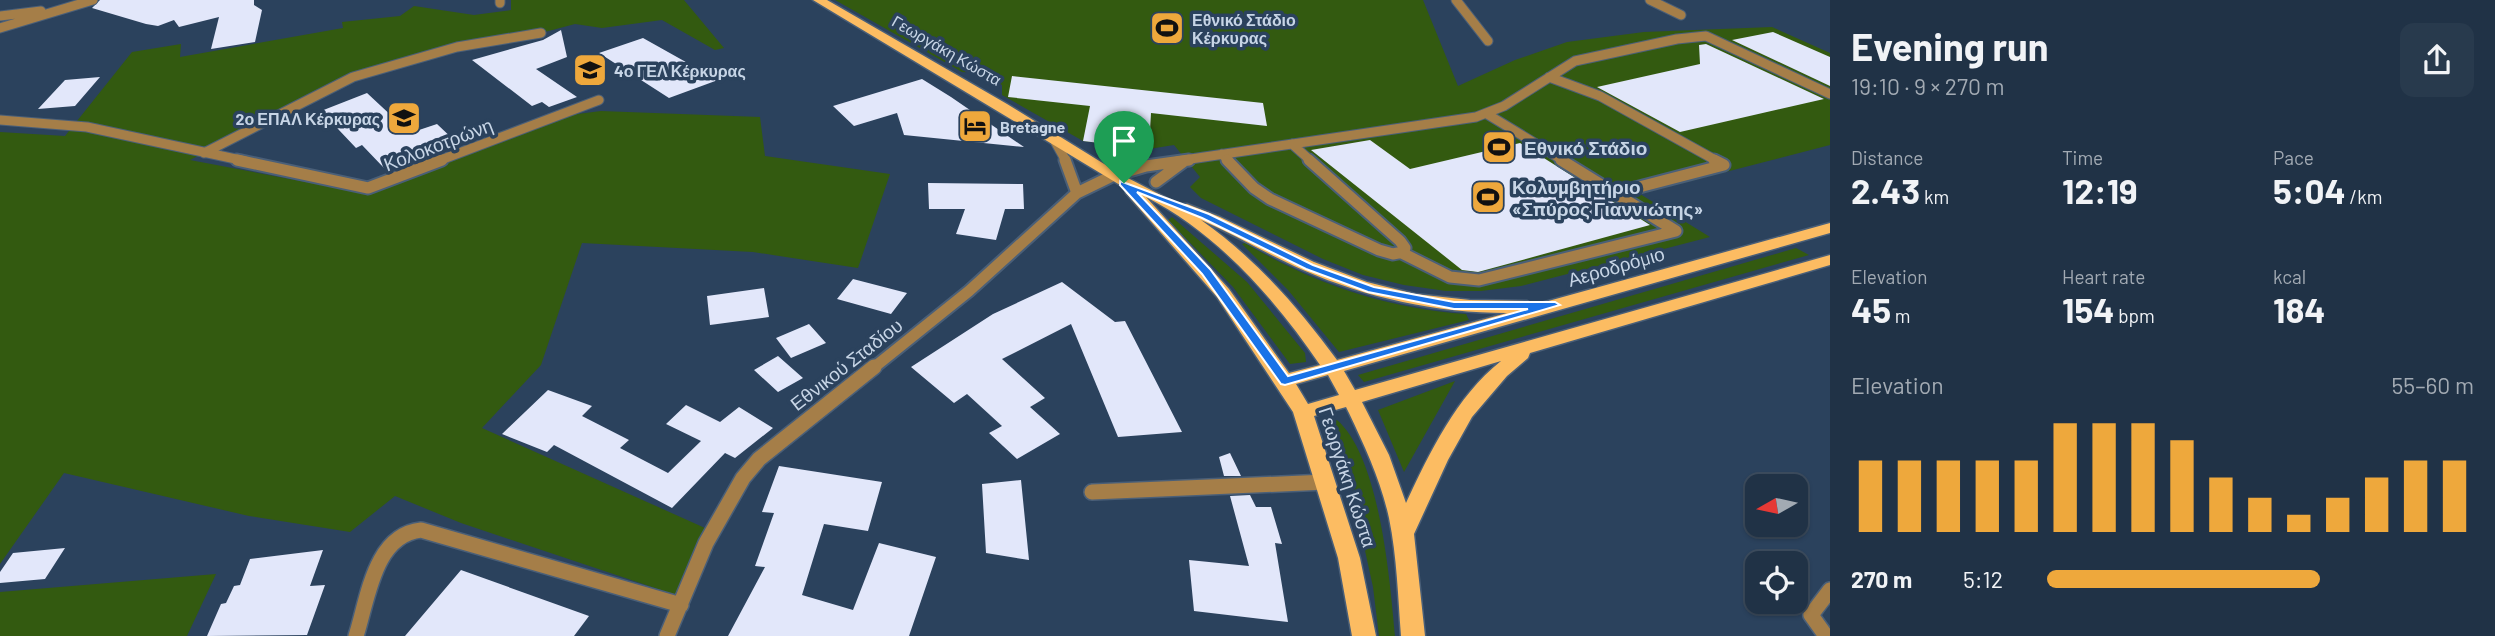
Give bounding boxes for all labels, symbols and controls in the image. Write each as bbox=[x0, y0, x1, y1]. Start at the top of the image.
sports icon: Εθνικό Στάδιο Κέρκυρας bbox=[1148, 9, 1186, 47]
place label: Εθνικό Στάδιο Κέρκυρας bbox=[1192, 10, 1296, 48]
street label: Γεωργάκη Κώστα bbox=[889, 11, 1005, 89]
text: Evening run bbox=[1851, 23, 2049, 69]
button: share bbox=[2400, 23, 2474, 97]
school or university icon: 4ο ΓΕΛ Κέρκυρας bbox=[571, 51, 609, 89]
place label: 4ο ΓΕΛ Κέρκυρας bbox=[614, 61, 746, 81]
text: 19:10 · 9 × 270 m bbox=[1851, 72, 2005, 100]
school or university icon: 2ο ΕΠΑΛ Κέρκυρας bbox=[385, 99, 423, 137]
hotel icon: Bretagne bbox=[956, 107, 994, 145]
place label: 2ο ΕΠΑΛ Κέρκυρας bbox=[235, 109, 380, 129]
pin bbox=[1094, 111, 1154, 183]
street label: Κολοκοτρώνη bbox=[380, 113, 496, 175]
place label: Bretagne bbox=[1000, 117, 1066, 136]
icon: arrive bbox=[1105, 122, 1143, 160]
sports icon: Εθνικό Στάδιο bbox=[1480, 128, 1518, 166]
place label: Εθνικό Στάδιο bbox=[1524, 136, 1647, 159]
text: Distance bbox=[1851, 146, 1923, 169]
text: Time bbox=[2062, 146, 2103, 169]
text: Pace bbox=[2273, 146, 2314, 169]
text: 2.43 bbox=[1851, 169, 1920, 211]
text: 12:19 bbox=[2062, 169, 2138, 211]
text: 5:04 bbox=[2273, 169, 2346, 211]
place label: Κολυμβητήριο «Σπύρος Γιαννιώτης» bbox=[1512, 175, 1703, 220]
sports icon: Κολυμβητήριο «Σπύρος Γιαννιώτης» bbox=[1469, 178, 1507, 216]
text: km bbox=[1920, 185, 1949, 208]
text: /km bbox=[2346, 185, 2382, 208]
street label: Αεροδρόμιο bbox=[1565, 241, 1667, 291]
text: Elevation bbox=[1851, 265, 1928, 288]
text: Heart rate bbox=[2062, 265, 2145, 288]
text: kcal bbox=[2273, 265, 2306, 288]
text: 45 bbox=[1851, 288, 1891, 330]
text: 154 bbox=[2062, 288, 2114, 330]
text: 184 bbox=[2273, 288, 2326, 330]
text: m bbox=[1891, 304, 1911, 327]
text: bpm bbox=[2114, 304, 2155, 327]
street label: Εθνικού Σταδίου bbox=[785, 313, 907, 415]
text: Elevation bbox=[1851, 371, 1944, 399]
text: 55–60 m bbox=[2392, 371, 2474, 399]
street label: Γεωργάκη Κώστα bbox=[1314, 404, 1382, 550]
north arrow bbox=[1745, 474, 1808, 537]
map controls bbox=[1745, 474, 1808, 614]
button: locate bbox=[1745, 551, 1808, 614]
text: 270 m bbox=[1851, 565, 1912, 593]
text: 5:12 bbox=[1963, 565, 2003, 593]

